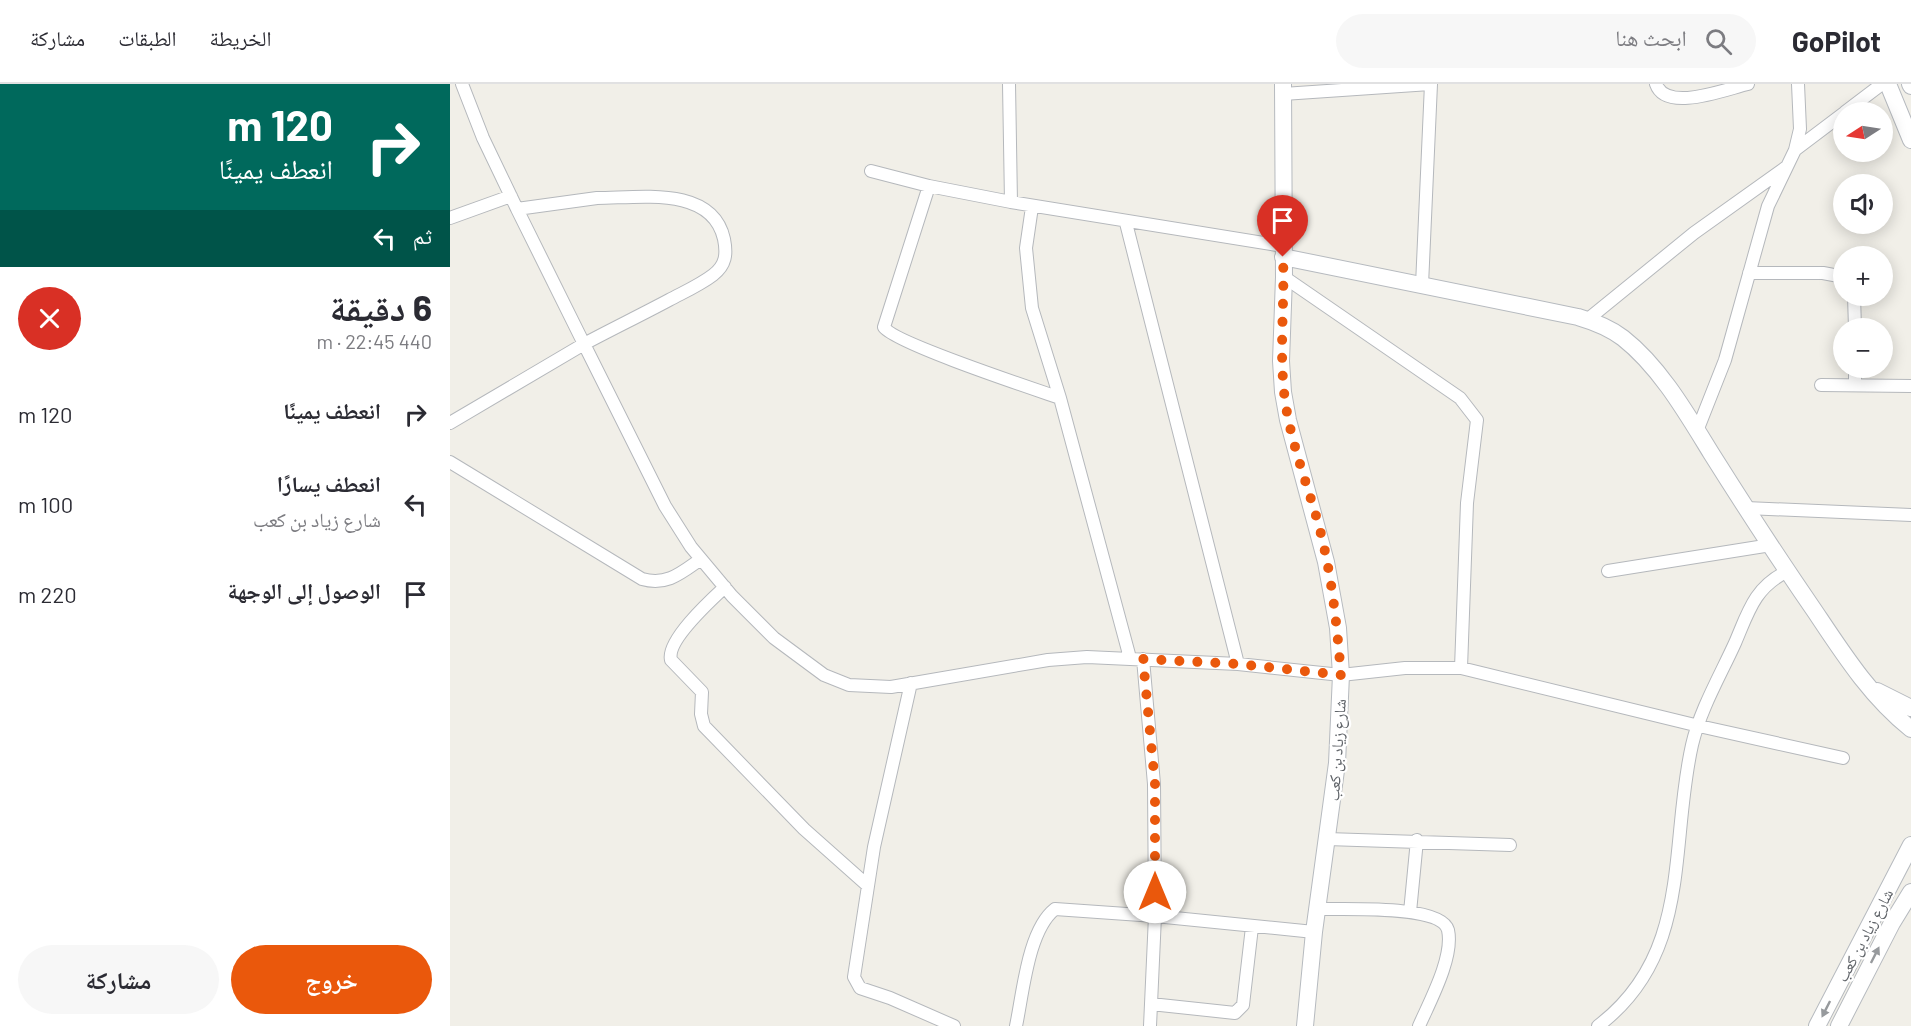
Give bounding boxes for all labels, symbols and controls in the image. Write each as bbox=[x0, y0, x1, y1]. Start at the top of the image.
search box bbox=[1336, 14, 1756, 68]
text: ابحث هنا bbox=[1615, 24, 1687, 50]
text: GoPilot bbox=[1792, 24, 1881, 58]
text: مشاركة bbox=[30, 25, 85, 50]
text: الطبقات bbox=[118, 25, 177, 50]
text: الخريطة bbox=[210, 25, 271, 50]
icon: search bbox=[1702, 25, 1735, 58]
text: 120 m bbox=[227, 99, 333, 149]
north arrow bbox=[1833, 102, 1893, 162]
map controls bbox=[1833, 102, 1893, 378]
icon: right bbox=[354, 108, 432, 186]
text: انعطف يمينًا bbox=[219, 152, 333, 184]
button: sound bbox=[1833, 174, 1893, 234]
pin bbox=[1257, 195, 1308, 257]
icon: arrive bbox=[1266, 204, 1299, 237]
icon: left bbox=[368, 222, 401, 255]
text: ثم bbox=[413, 222, 432, 248]
button: + bbox=[1833, 246, 1893, 306]
text: 6 دقيقة bbox=[330, 285, 432, 328]
button: close bbox=[18, 287, 81, 350]
button: − bbox=[1833, 318, 1893, 378]
text: 440 m · 22:45 bbox=[316, 329, 432, 353]
text: انعطف يمينًا bbox=[283, 397, 381, 423]
icon: right bbox=[399, 398, 432, 431]
text: 120 m bbox=[18, 401, 73, 427]
text: انعطف يسارًا bbox=[277, 470, 381, 496]
icon: left bbox=[399, 488, 432, 521]
text: 100 m bbox=[18, 491, 73, 517]
text: شارع زياد بن كعب bbox=[253, 507, 381, 531]
text: الوصول إلى الوجهة bbox=[228, 577, 381, 603]
icon: arrive bbox=[399, 578, 432, 611]
text: 220 m bbox=[18, 581, 77, 607]
street label: شارع زياد بن كعب bbox=[1323, 698, 1351, 802]
position arrow bbox=[1123, 860, 1187, 924]
street label: شارع زياد بن كعب bbox=[1832, 885, 1898, 986]
button: مشاركة bbox=[18, 945, 219, 1014]
button: خروج bbox=[231, 945, 432, 1014]
one-way arrow bbox=[1870, 947, 1880, 964]
one-way arrow bbox=[1821, 1000, 1830, 1017]

